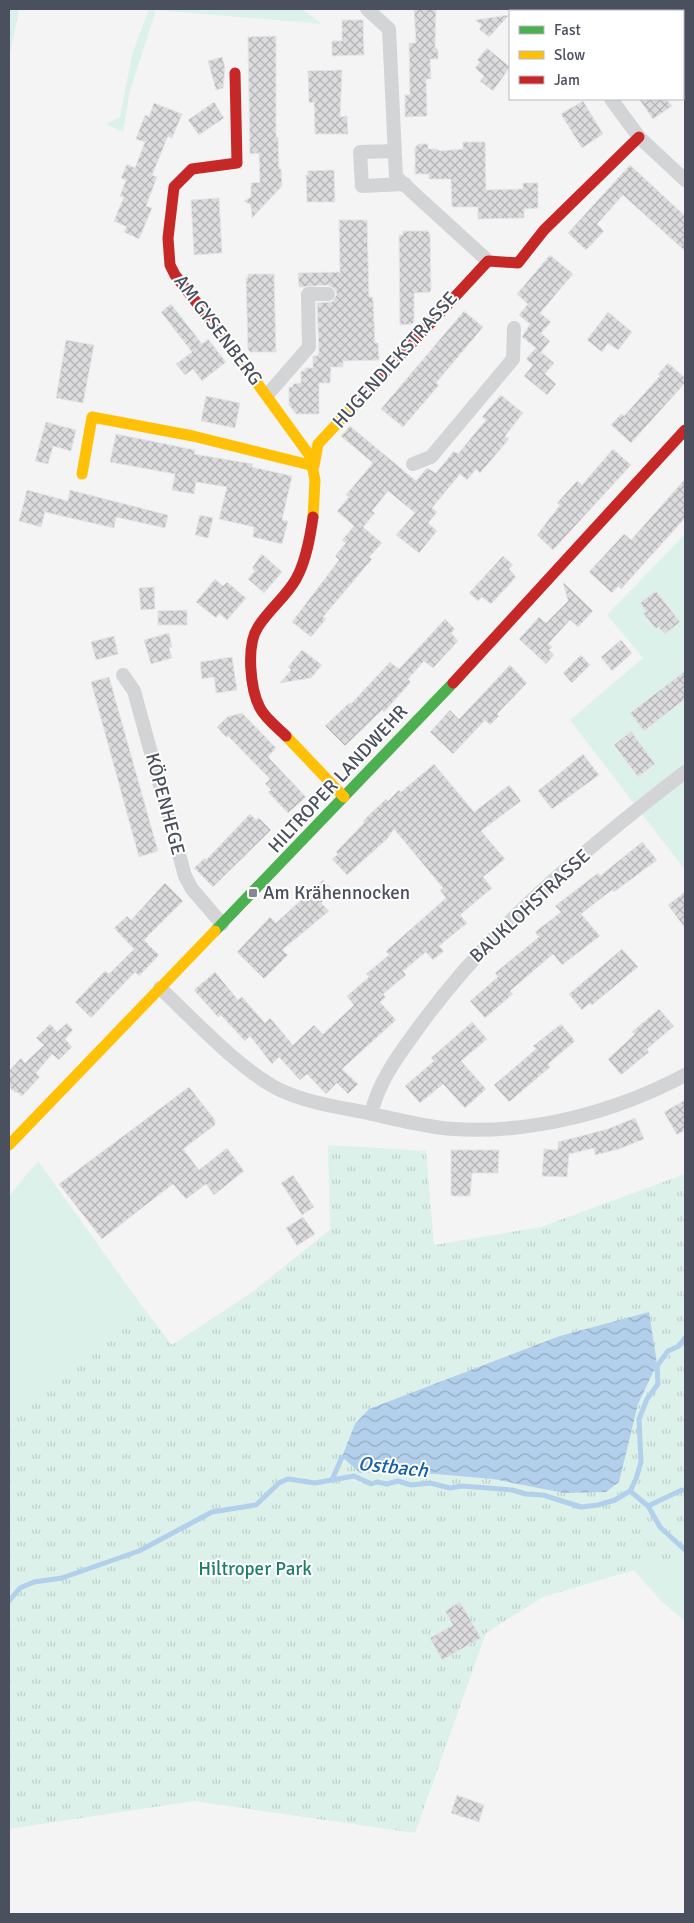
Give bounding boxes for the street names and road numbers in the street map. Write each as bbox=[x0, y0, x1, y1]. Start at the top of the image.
street label: AM GYSENBERG bbox=[169, 270, 267, 390]
street label: HUGENDIEKSTRASSE bbox=[327, 287, 463, 433]
street label: HILTROPER LANDWEHR bbox=[263, 700, 413, 858]
street label: KÖPENHEGE bbox=[140, 750, 190, 858]
street label: BAUKLOHSTRASSE bbox=[465, 844, 595, 968]

